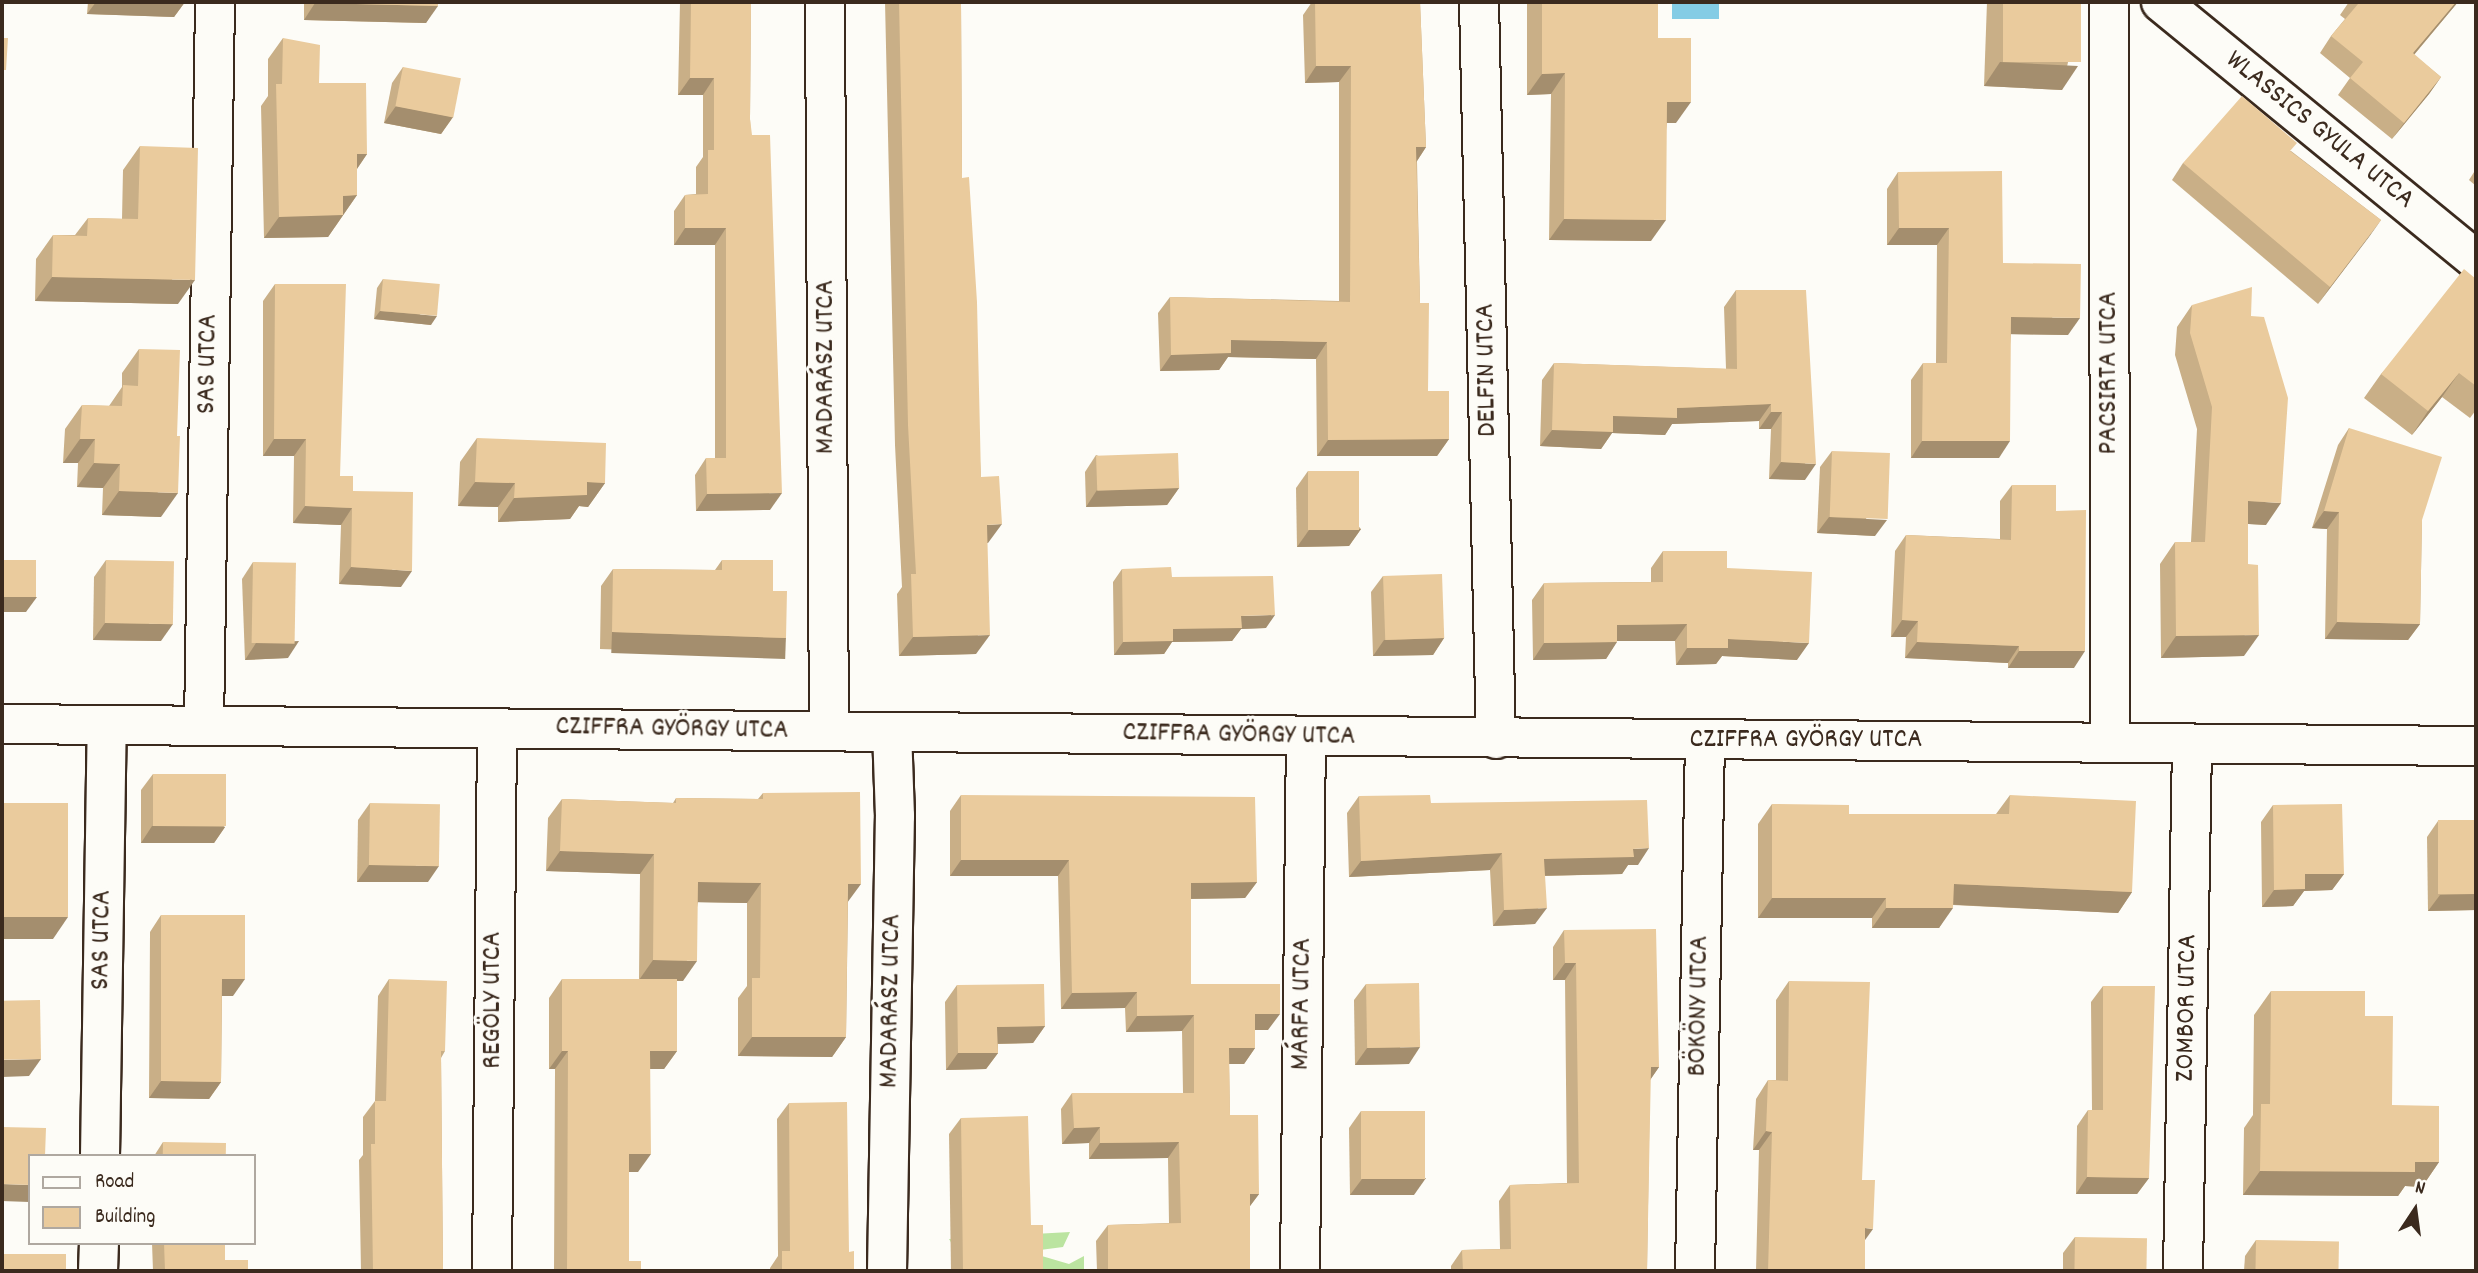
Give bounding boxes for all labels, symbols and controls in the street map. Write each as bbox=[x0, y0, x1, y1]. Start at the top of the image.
street label: WLASSICS GYULA UTCA bbox=[2218, 44, 2420, 218]
street label: MADARÁSZ UTCA bbox=[810, 280, 844, 454]
street label: PACSIRTA UTCA bbox=[2093, 291, 2127, 455]
street label: DELFIN UTCA bbox=[1470, 303, 1506, 437]
street label: SAS UTCA bbox=[191, 314, 227, 414]
street label: CZIFFRA GYÖRGY UTCA bbox=[555, 711, 789, 749]
street label: CZIFFRA GYÖRGY UTCA bbox=[1122, 717, 1356, 755]
street label: CZIFFRA GYÖRGY UTCA bbox=[1689, 724, 1923, 758]
street label: SAS UTCA bbox=[85, 890, 121, 990]
street label: MADARÁSZ UTCA bbox=[874, 913, 910, 1089]
street label: REGÖLY UTCA bbox=[477, 931, 511, 1069]
street label: ZOMBOR UTCA bbox=[2170, 934, 2206, 1082]
street label: BÖKÖNY UTCA bbox=[1682, 935, 1718, 1077]
street label: MÁRFA UTCA bbox=[1285, 937, 1321, 1071]
legend bbox=[28, 1154, 256, 1245]
text: Road bbox=[95, 1168, 134, 1198]
north arrow bbox=[2380, 1175, 2450, 1245]
text: N bbox=[2412, 1175, 2427, 1203]
text: Building bbox=[95, 1203, 155, 1233]

